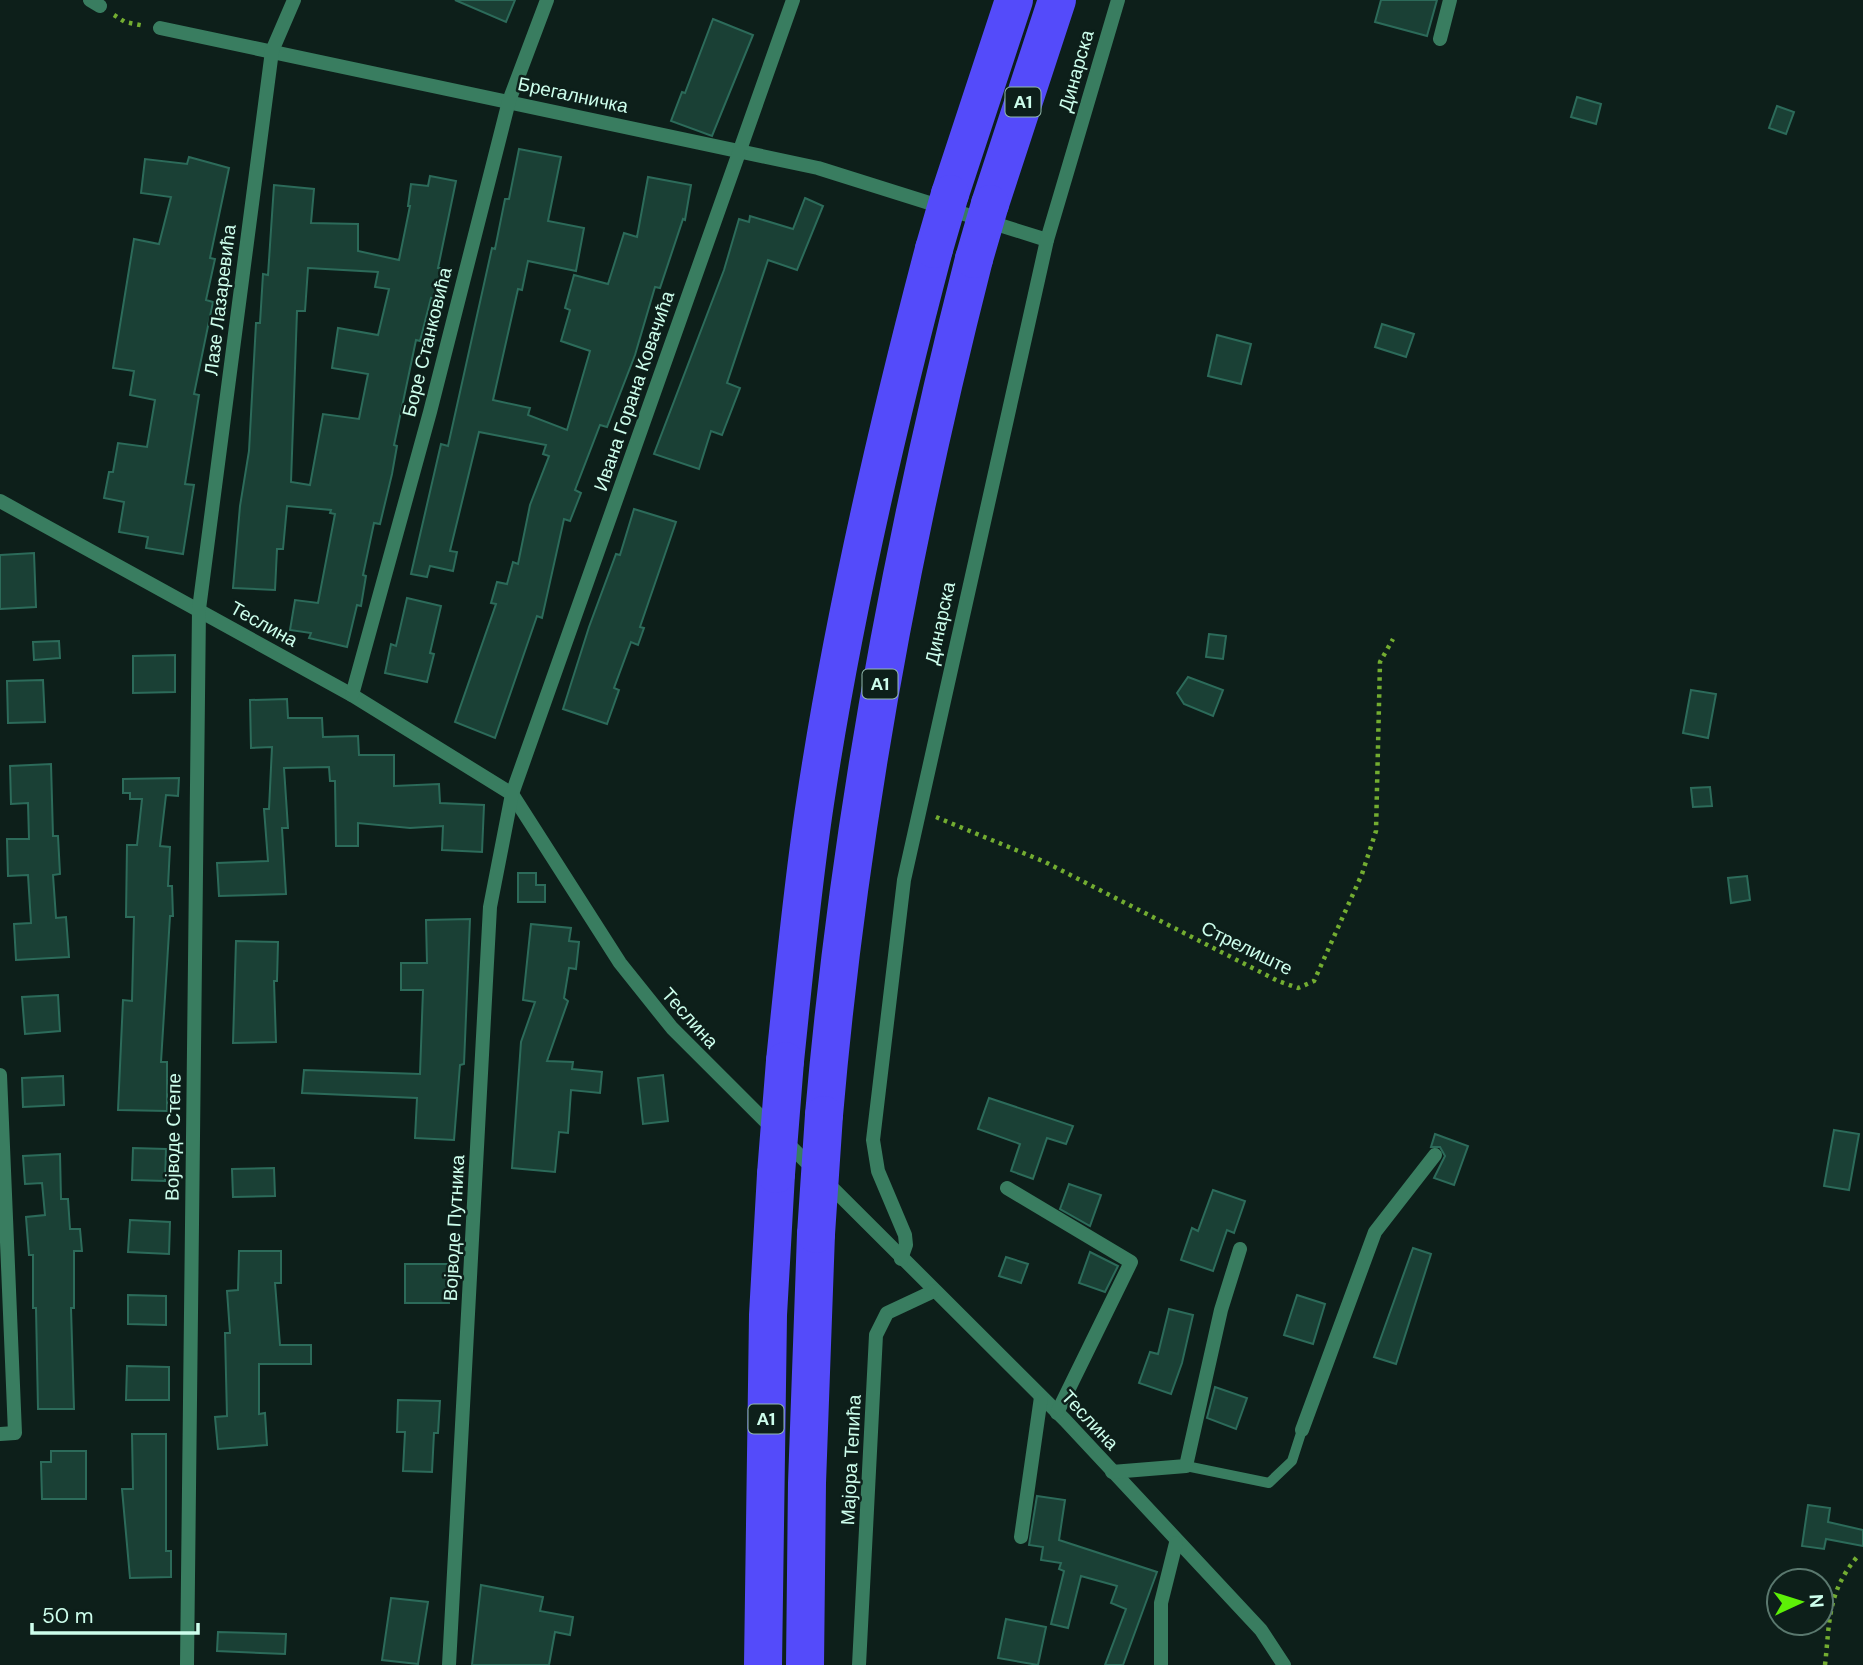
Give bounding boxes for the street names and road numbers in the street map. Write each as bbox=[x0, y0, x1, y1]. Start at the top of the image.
street label: Динарска bbox=[1052, 27, 1100, 115]
street label: Брегалничка bbox=[516, 71, 631, 119]
road number: A1 bbox=[1006, 88, 1040, 116]
street label: Лазе Лазаревића bbox=[198, 223, 242, 377]
street label: Боре Станковића bbox=[396, 264, 458, 419]
street label: Ивана Горана Ковачића bbox=[588, 287, 680, 495]
street label: Динарска bbox=[919, 579, 961, 667]
street label: Теслина bbox=[226, 595, 303, 653]
road number: A1 bbox=[862, 670, 898, 698]
street label: Стрелиште bbox=[1197, 915, 1297, 981]
street label: Теслина bbox=[656, 982, 724, 1054]
street label: Војводе Степе bbox=[159, 1073, 187, 1201]
street label: Војводе Путника bbox=[438, 1154, 470, 1302]
street label: Теслина bbox=[1056, 1385, 1124, 1456]
street label: Мајора Тепића bbox=[835, 1394, 867, 1526]
road number: A1 bbox=[748, 1404, 784, 1434]

